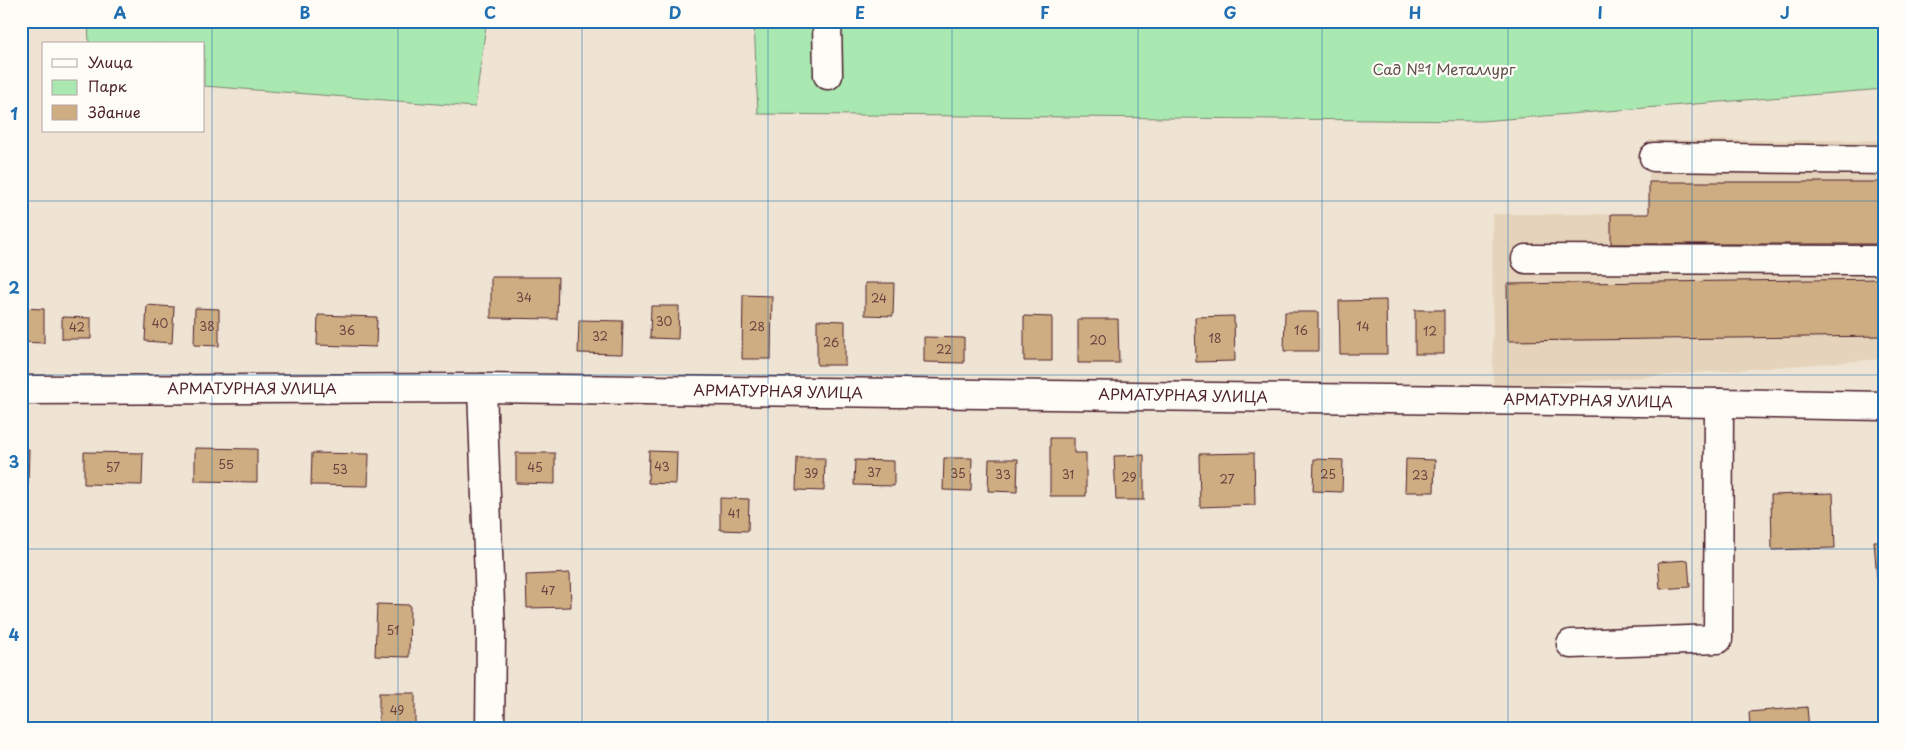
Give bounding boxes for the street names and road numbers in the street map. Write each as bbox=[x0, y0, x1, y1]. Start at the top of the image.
street label: АРМАТУРНАЯ УЛИЦА bbox=[167, 376, 337, 399]
street label: АРМАТУРНАЯ УЛИЦА bbox=[693, 378, 863, 403]
street label: АРМАТУРНАЯ УЛИЦА bbox=[1098, 382, 1268, 407]
street label: АРМАТУРНАЯ УЛИЦА bbox=[1503, 387, 1673, 412]

